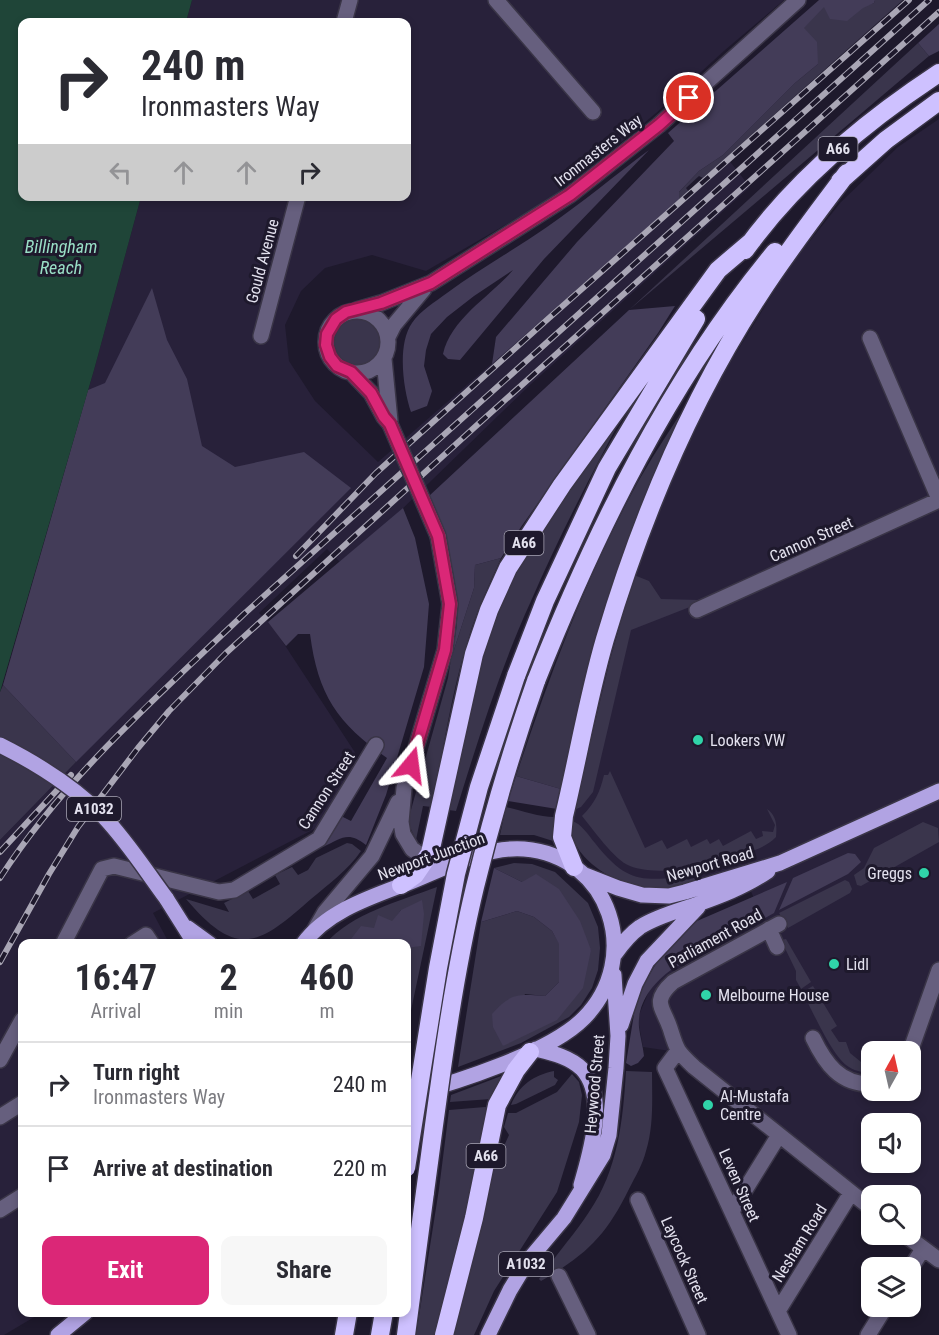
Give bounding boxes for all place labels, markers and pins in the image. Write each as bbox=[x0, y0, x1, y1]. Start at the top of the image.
pin bbox=[663, 72, 714, 123]
place label: Lookers VW bbox=[710, 731, 785, 750]
marker: Lookers VW bbox=[691, 733, 705, 747]
place label: Greggs bbox=[867, 864, 912, 883]
marker: Greggs bbox=[917, 866, 931, 880]
place label: Lidl bbox=[846, 955, 869, 974]
marker: Lidl bbox=[827, 957, 841, 971]
place label: Melbourne House bbox=[718, 986, 829, 1005]
marker: Melbourne House bbox=[699, 988, 713, 1002]
place label: Al-Mustafa Centre bbox=[720, 1087, 789, 1124]
marker: Al-Mustafa Centre bbox=[701, 1098, 715, 1112]

